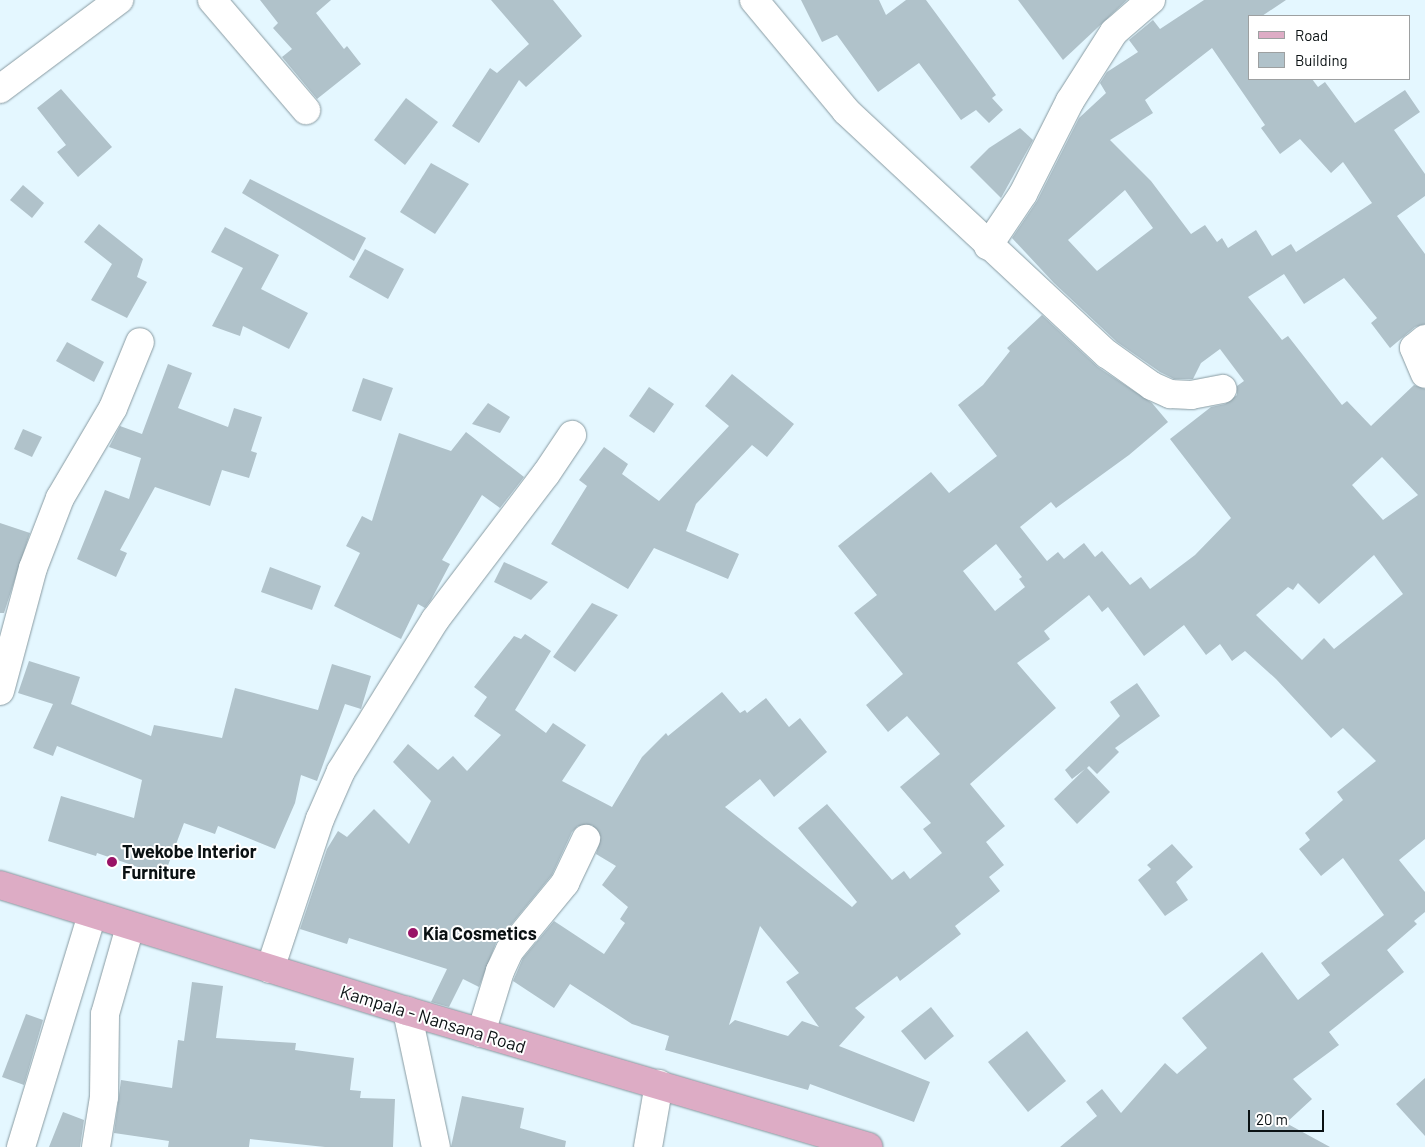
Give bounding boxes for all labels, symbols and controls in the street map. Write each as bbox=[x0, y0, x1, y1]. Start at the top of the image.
legend bbox=[1248, 15, 1410, 80]
text: Road bbox=[1295, 26, 1328, 44]
text: Building bbox=[1295, 51, 1348, 69]
place label: Twekobe Interior Furniture bbox=[122, 841, 257, 884]
marker: Twekobe Interior Furniture bbox=[106, 856, 118, 868]
place label: Kia Cosmetics bbox=[423, 922, 537, 944]
marker: Kia Cosmetics bbox=[407, 927, 419, 939]
street label: Kampala - Nansana Road bbox=[338, 980, 528, 1058]
scale bar bbox=[1250, 1100, 1326, 1132]
text: 20 m bbox=[1256, 1110, 1288, 1128]

